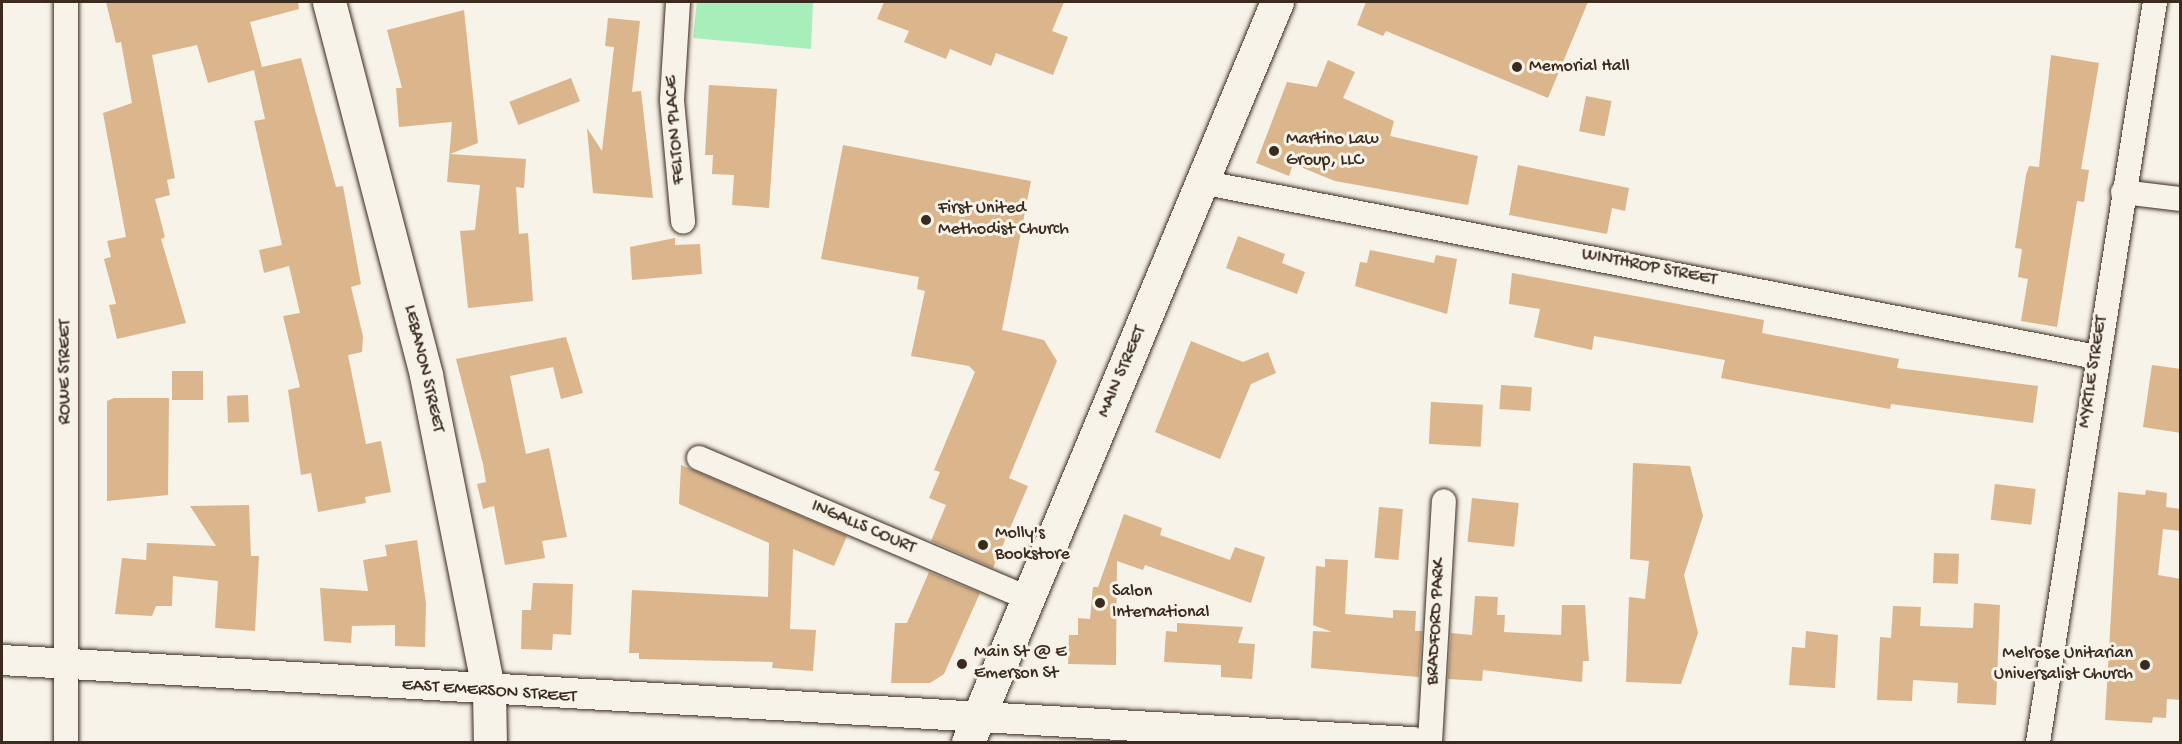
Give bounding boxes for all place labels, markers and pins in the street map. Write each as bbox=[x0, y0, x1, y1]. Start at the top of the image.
place label: Memorial Hall bbox=[1529, 56, 1630, 78]
marker: Memorial Hall bbox=[1510, 60, 1524, 74]
place label: Martino Law Group, LLC bbox=[1286, 130, 1379, 172]
marker: Martino Law Group, LLC bbox=[1267, 144, 1281, 158]
place label: First United Methodist Church bbox=[938, 199, 1069, 242]
marker: First United Methodist Church bbox=[919, 213, 933, 227]
place label: Molly's Bookstore bbox=[995, 524, 1070, 566]
marker: Molly's Bookstore bbox=[976, 538, 990, 552]
place label: Salon International bbox=[1112, 582, 1210, 624]
marker: Salon International bbox=[1093, 596, 1107, 610]
place label: Main St @ E Emerson St bbox=[974, 643, 1066, 686]
place label: Melrose Unitarian Universalist Church bbox=[1994, 644, 2133, 686]
marker: Main St @ E Emerson St bbox=[955, 657, 969, 671]
marker: Melrose Unitarian Universalist Church bbox=[2138, 658, 2152, 672]

